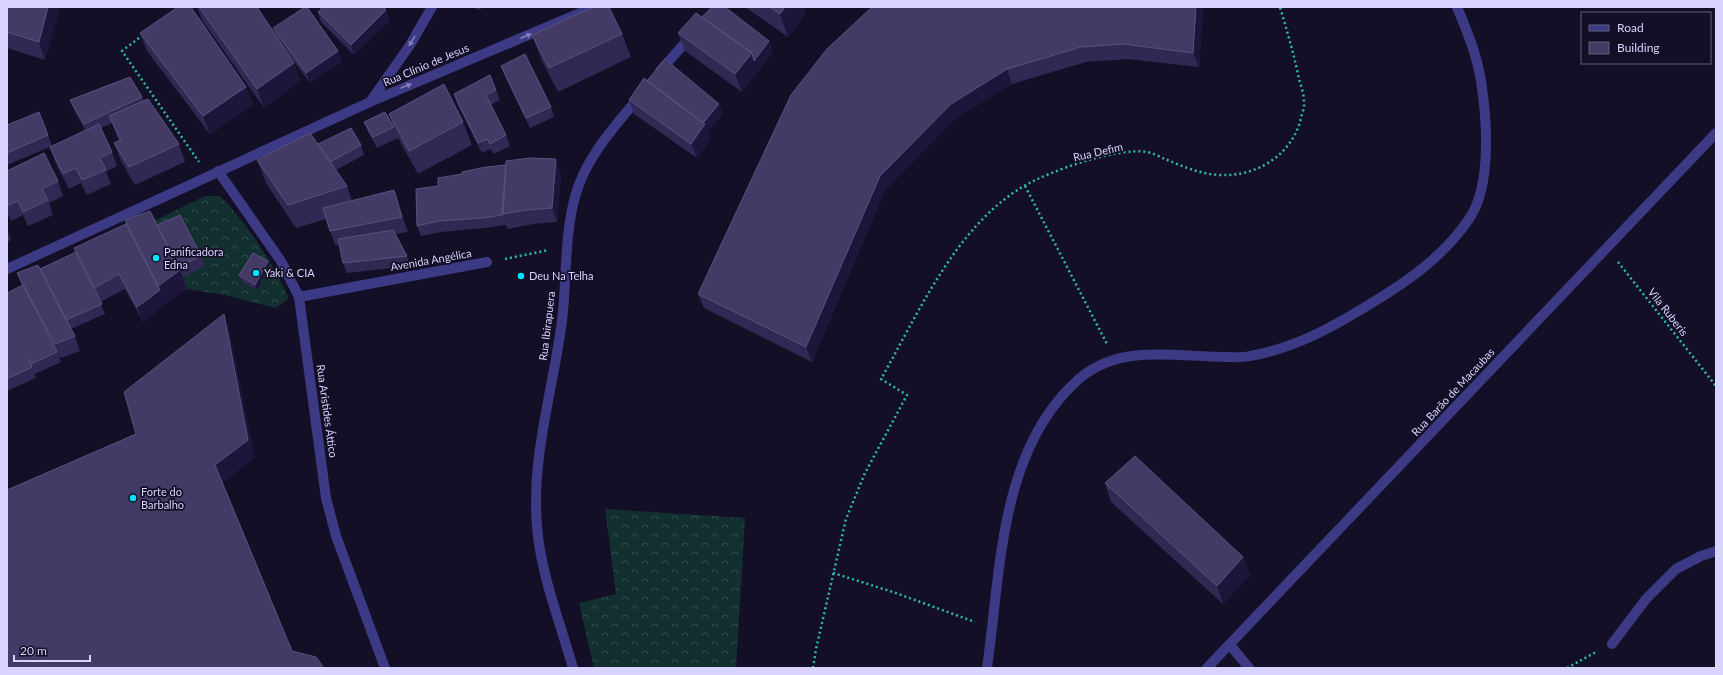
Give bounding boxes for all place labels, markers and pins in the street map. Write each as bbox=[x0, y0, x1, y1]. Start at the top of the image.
place label: Panificadora Edna bbox=[164, 245, 223, 271]
marker: Panificadora Edna bbox=[151, 253, 161, 263]
place label: Yaki & CIA bbox=[264, 266, 315, 279]
marker: Yaki & CIA bbox=[251, 268, 261, 278]
place label: Deu Na Telha bbox=[529, 269, 593, 282]
marker: Deu Na Telha bbox=[516, 271, 526, 281]
place label: Forte do Barbalho bbox=[141, 485, 184, 511]
marker: Forte do Barbalho bbox=[128, 493, 138, 503]

